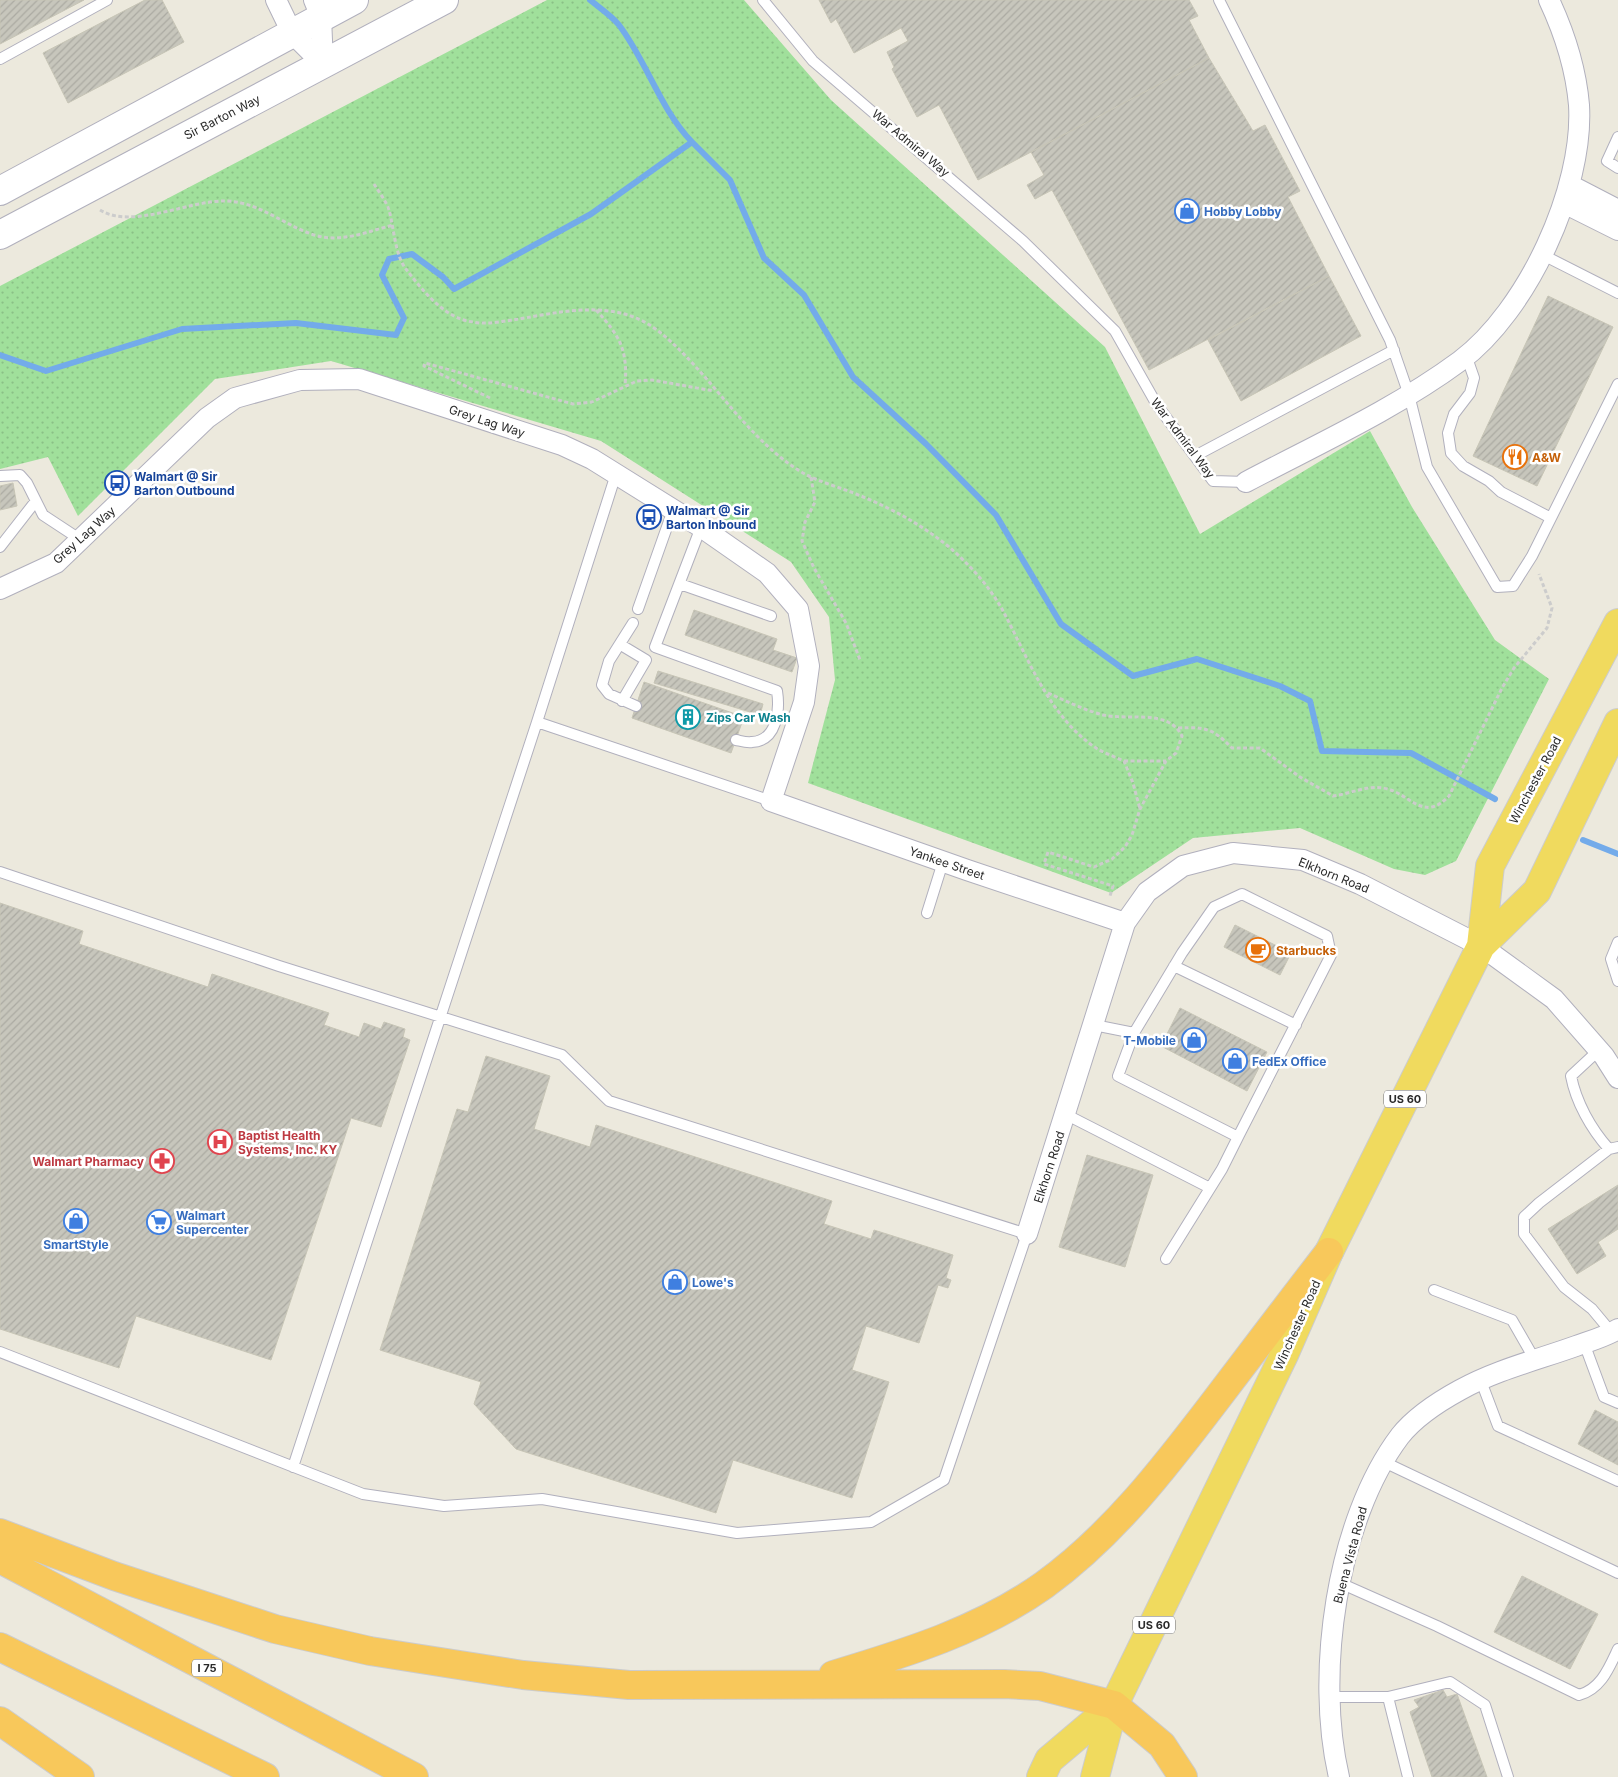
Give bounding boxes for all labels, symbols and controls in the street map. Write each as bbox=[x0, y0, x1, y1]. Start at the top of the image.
street label: Sir Barton Way bbox=[181, 91, 263, 143]
street label: War Admiral Way bbox=[869, 106, 953, 180]
shop icon: Hobby Lobby bbox=[1174, 198, 1200, 224]
place label: Hobby Lobby bbox=[1204, 204, 1282, 219]
street label: War Admiral Way bbox=[1148, 395, 1218, 481]
street label: Grey Lag Way bbox=[447, 402, 527, 440]
restaurant icon: A&W bbox=[1502, 444, 1528, 470]
place label: A&W bbox=[1532, 450, 1562, 465]
place label: Walmart @ Sir Barton Outbound bbox=[134, 469, 235, 498]
bus stop icon: Walmart @ Sir Barton Outbound bbox=[104, 470, 130, 496]
street label: Grey Lag Way bbox=[50, 503, 119, 567]
place label: Walmart @ Sir Barton Inbound bbox=[666, 503, 756, 532]
bus stop icon: Walmart @ Sir Barton Inbound bbox=[636, 504, 662, 530]
building icon: Zips Car Wash bbox=[675, 704, 701, 730]
place label: Zips Car Wash bbox=[706, 710, 791, 725]
street label: Winchester Road bbox=[1506, 734, 1564, 826]
street label: Yankee Street bbox=[907, 843, 987, 883]
street label: Elkhorn Road bbox=[1296, 854, 1372, 896]
cafe icon: Starbucks bbox=[1245, 937, 1271, 963]
place label: Starbucks bbox=[1276, 943, 1336, 958]
shop icon: T-Mobile bbox=[1181, 1027, 1207, 1053]
place label: T-Mobile bbox=[1123, 1033, 1176, 1048]
shop icon: FedEx Office bbox=[1222, 1048, 1248, 1074]
place label: FedEx Office bbox=[1252, 1054, 1326, 1069]
road number: US 60 bbox=[1384, 1090, 1426, 1108]
place label: Baptist Health Systems, Inc. KY bbox=[238, 1128, 337, 1157]
hospital icon: Baptist Health Systems, Inc. KY bbox=[207, 1129, 233, 1155]
street label: Elkhorn Road bbox=[1030, 1129, 1068, 1205]
pharmacy icon: Walmart Pharmacy bbox=[149, 1148, 175, 1174]
place label: Walmart Pharmacy bbox=[33, 1154, 145, 1169]
shop icon: SmartStyle bbox=[63, 1208, 89, 1234]
place label: Walmart Supercenter bbox=[176, 1208, 249, 1237]
supermarket icon: Walmart Supercenter bbox=[146, 1209, 172, 1235]
place label: SmartStyle bbox=[43, 1237, 109, 1252]
shop icon: Lowe's bbox=[662, 1269, 688, 1295]
place label: Lowe's bbox=[692, 1275, 734, 1290]
street label: Winchester Road bbox=[1270, 1278, 1324, 1372]
street label: Buena Vista Road bbox=[1330, 1505, 1370, 1605]
road number: US 60 bbox=[1133, 1616, 1175, 1634]
road number: I 75 bbox=[192, 1660, 222, 1676]

